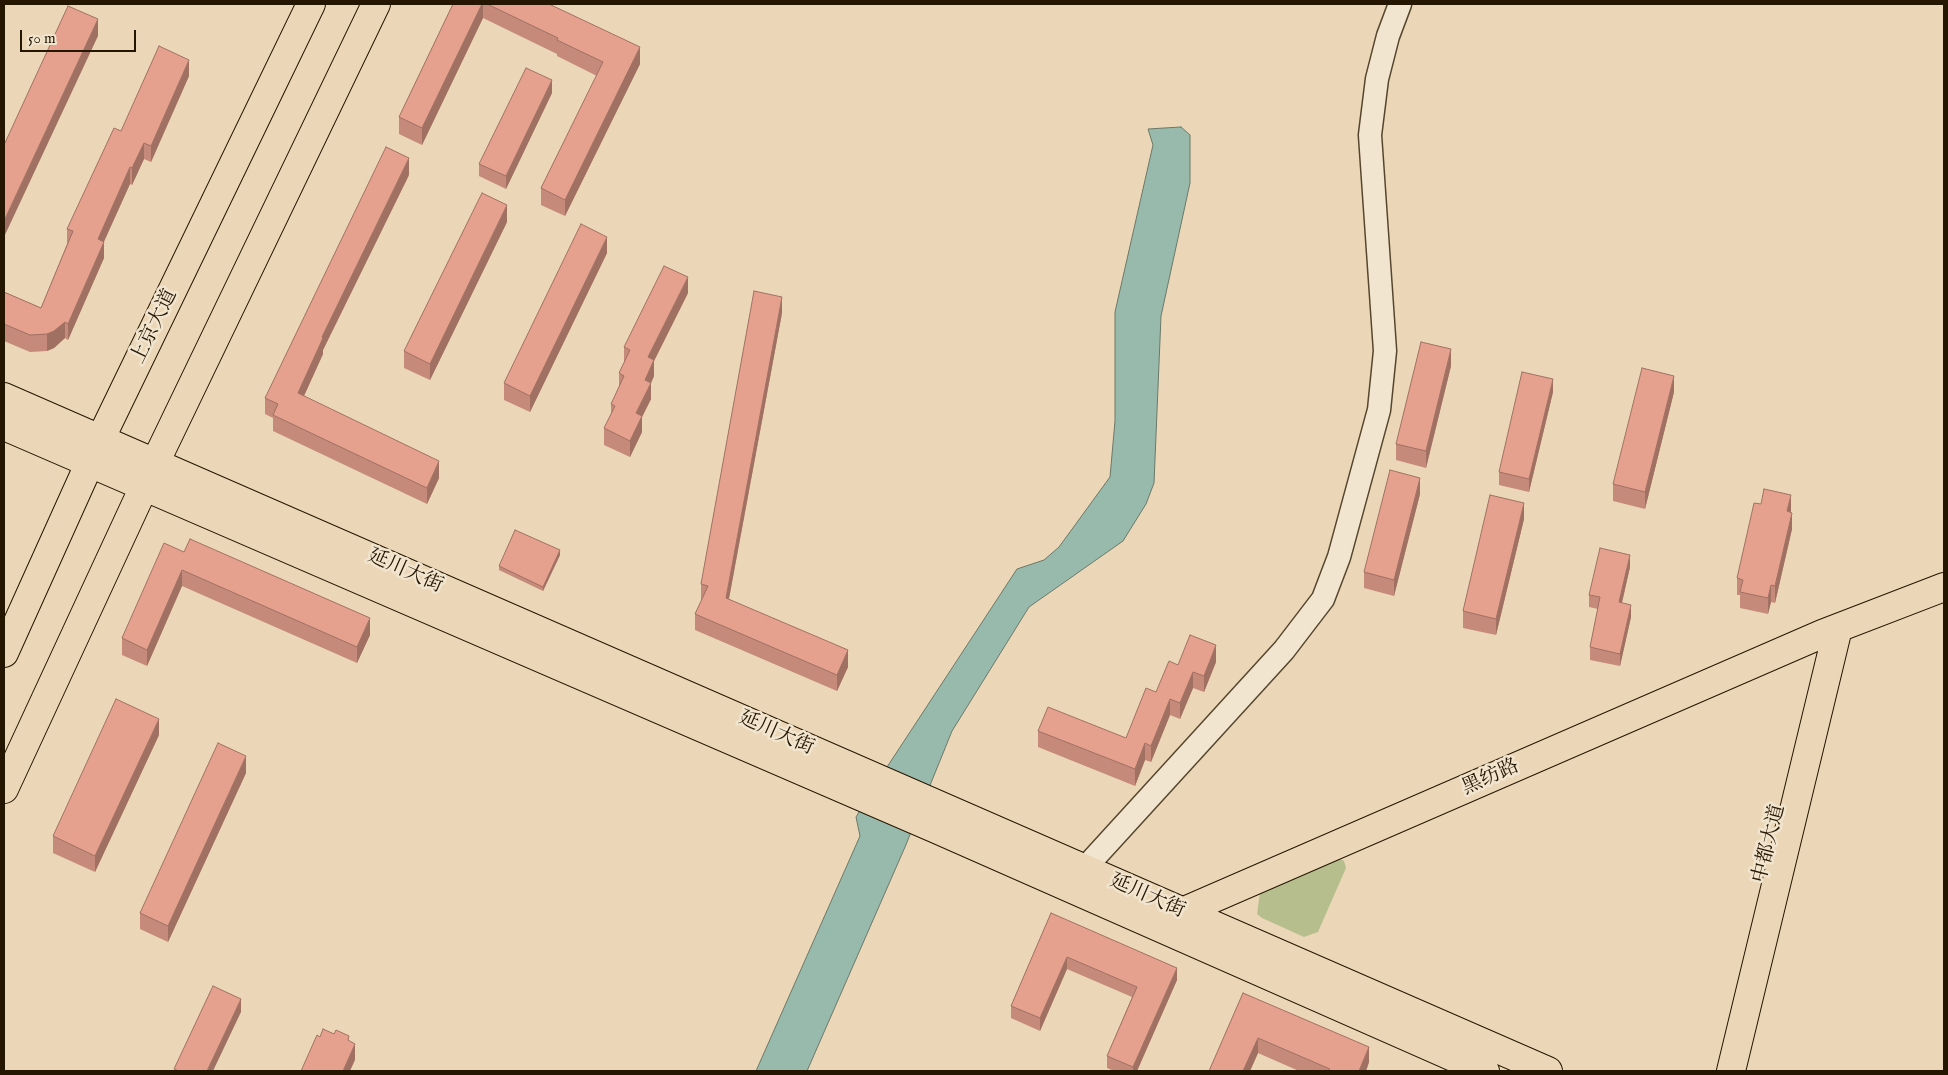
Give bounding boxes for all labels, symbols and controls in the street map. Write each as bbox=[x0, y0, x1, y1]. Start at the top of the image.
scale bar bbox=[22, 20, 139, 52]
text: 50 m bbox=[28, 29, 56, 48]
street label: 上京大道 bbox=[127, 286, 183, 368]
street label: 延川大街 bbox=[364, 545, 446, 599]
street label: 延川大街 bbox=[735, 707, 817, 761]
street label: 黑纺路 bbox=[1459, 755, 1523, 801]
street label: 中都大道 bbox=[1749, 802, 1791, 886]
street label: 延川大街 bbox=[1106, 870, 1188, 924]

